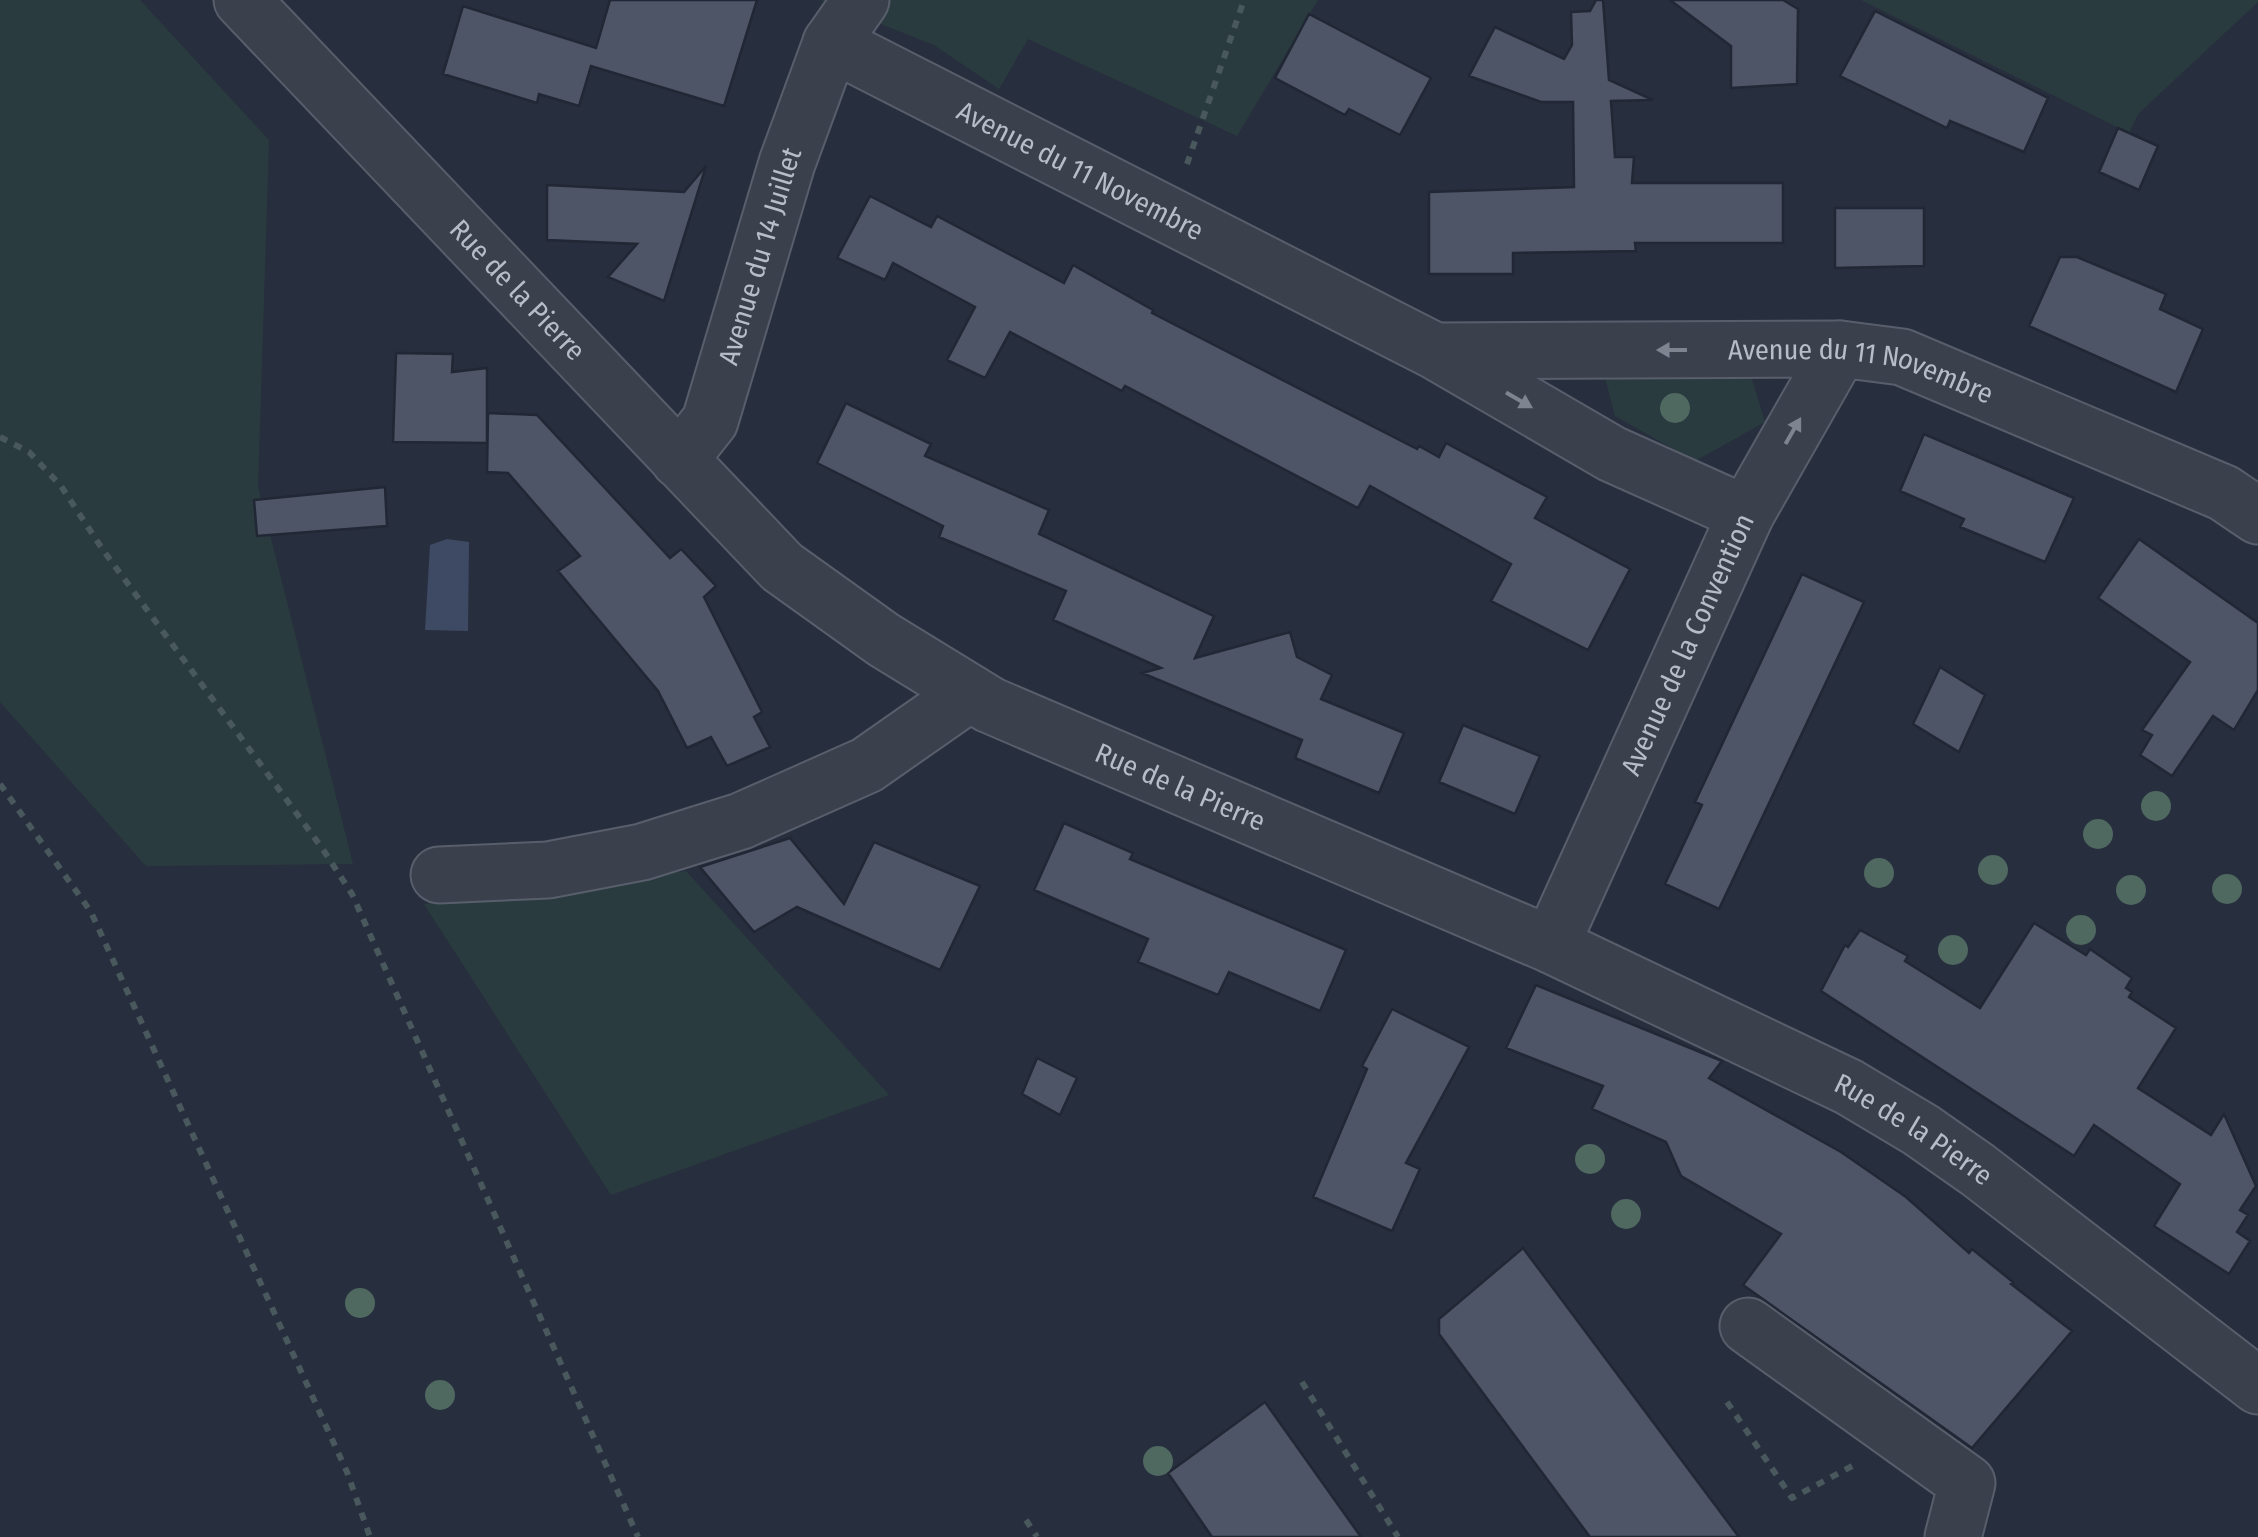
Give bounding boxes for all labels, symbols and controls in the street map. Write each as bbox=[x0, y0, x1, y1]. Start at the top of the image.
street label: Avenue du 11 Novembre bbox=[952, 94, 1209, 247]
street label: Avenue du 14 Juillet bbox=[711, 142, 808, 369]
street label: Rue de la Pierre bbox=[443, 213, 592, 367]
street label: Avenue du 11 Novembre bbox=[1728, 332, 1998, 410]
one-way arrow bbox=[1656, 342, 1688, 358]
one-way arrow bbox=[1505, 391, 1534, 408]
one-way arrow bbox=[1784, 417, 1801, 446]
street label: Avenue de la Convention bbox=[1614, 508, 1760, 780]
street label: Rue de la Pierre bbox=[1091, 736, 1270, 837]
street label: Rue de la Pierre bbox=[1829, 1066, 1999, 1192]

